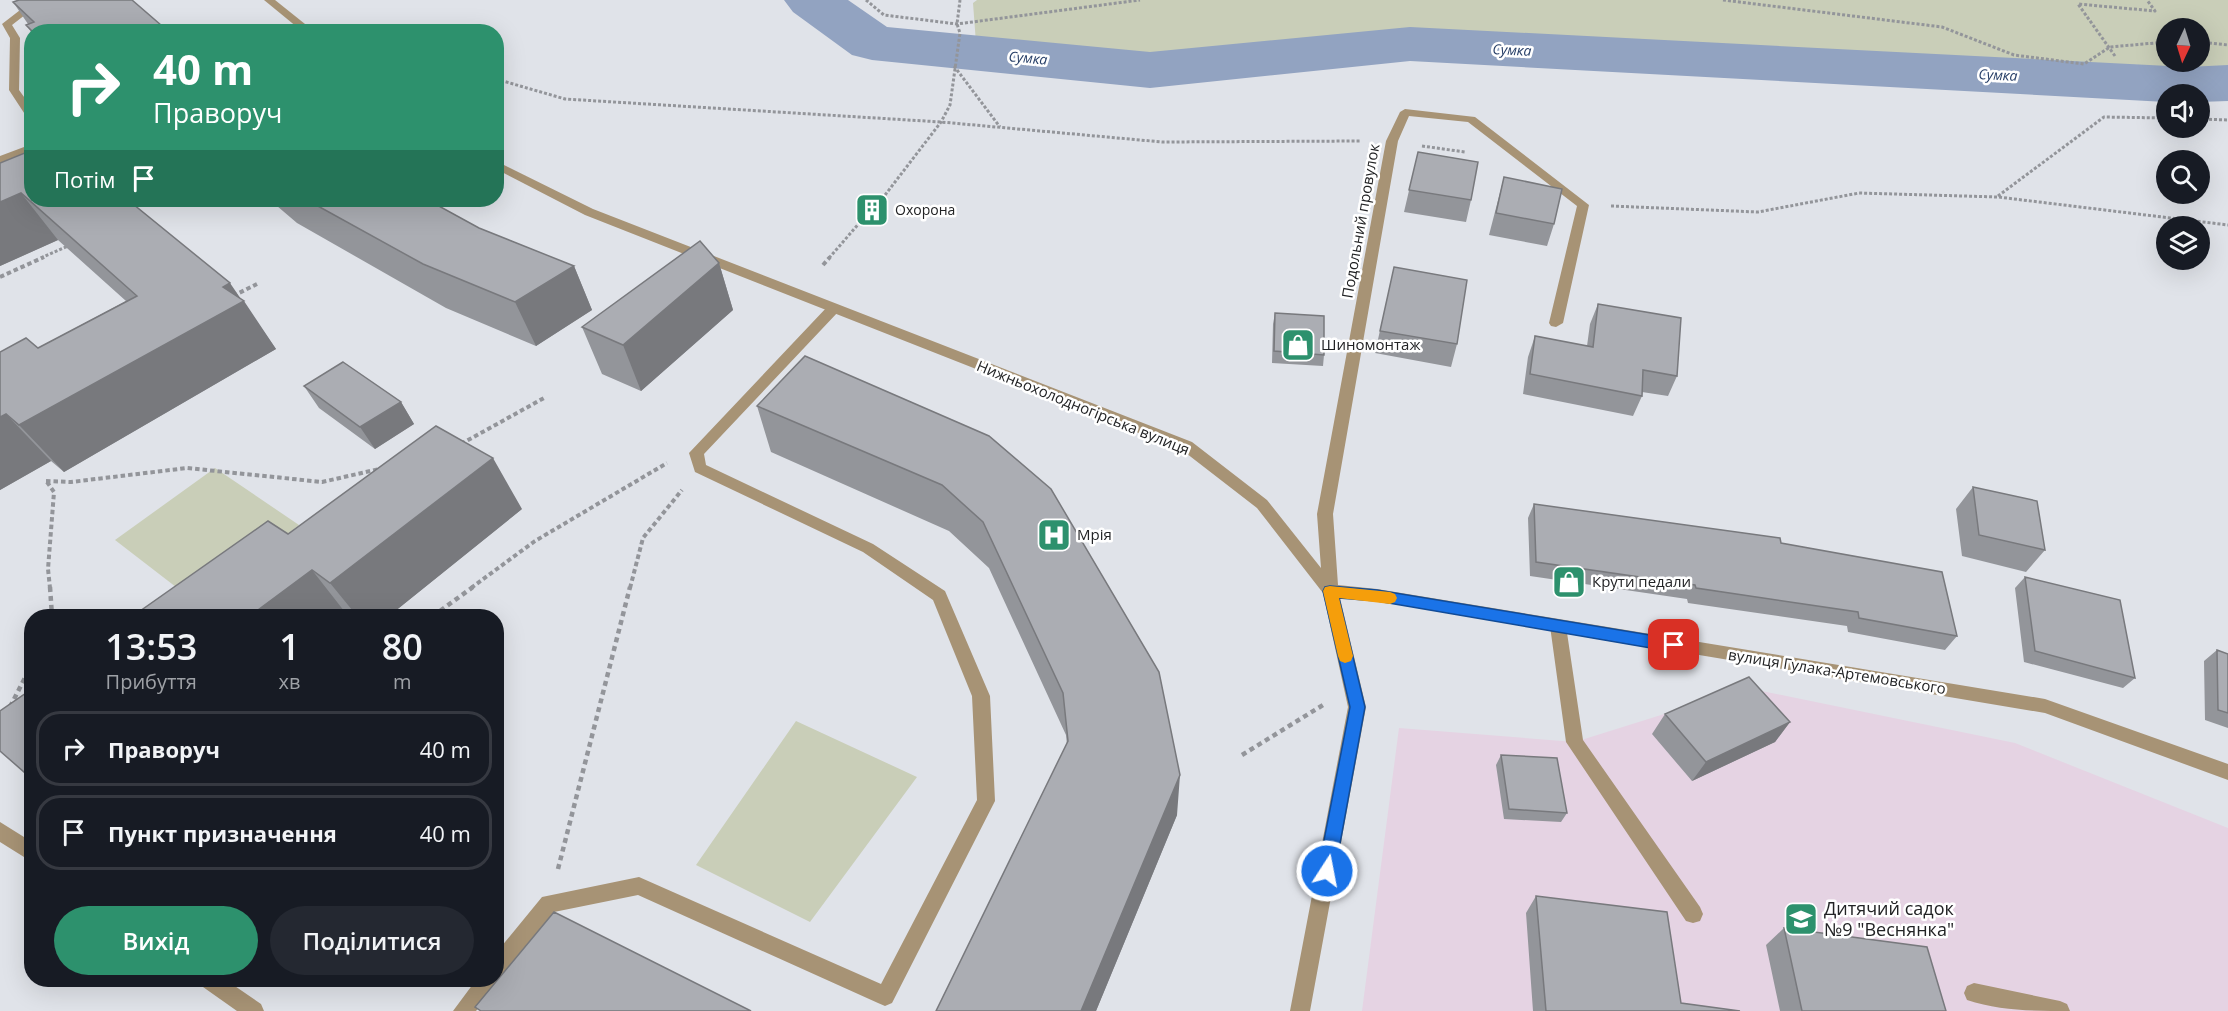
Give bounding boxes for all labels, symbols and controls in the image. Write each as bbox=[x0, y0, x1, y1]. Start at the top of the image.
north arrow bbox=[2156, 18, 2210, 72]
map controls bbox=[2156, 18, 2210, 270]
water label: Сумка bbox=[1492, 39, 1532, 60]
text: 40 m bbox=[153, 40, 253, 97]
water label: Сумка bbox=[1008, 46, 1048, 69]
icon: right bbox=[54, 48, 132, 126]
water label: Сумка bbox=[1978, 64, 2018, 85]
button: sound bbox=[2156, 84, 2210, 138]
text: Праворуч bbox=[153, 94, 282, 131]
street label: Подольний провулок bbox=[1337, 142, 1383, 300]
button: search bbox=[2156, 150, 2210, 204]
icon: arrive bbox=[127, 162, 160, 195]
text: Потім bbox=[54, 164, 115, 194]
building icon: Охорона bbox=[854, 192, 890, 228]
place label: Охорона bbox=[895, 200, 955, 219]
button: layers bbox=[2156, 216, 2210, 270]
shop icon: Шиномонтаж bbox=[1280, 327, 1316, 363]
place label: Шиномонтаж bbox=[1321, 334, 1420, 354]
street label: Нижньохолодногірська вулиця bbox=[974, 355, 1193, 459]
hospital icon: Мрія bbox=[1036, 517, 1072, 553]
place label: Мрія bbox=[1077, 524, 1112, 544]
shop icon: Крути педали bbox=[1551, 564, 1587, 600]
place label: Крути педали bbox=[1592, 571, 1691, 591]
pin bbox=[1648, 619, 1699, 670]
text: 13:53 bbox=[105, 622, 197, 671]
text: 1 bbox=[279, 622, 300, 671]
text: 80 bbox=[382, 622, 423, 671]
icon: arrive bbox=[1657, 628, 1690, 661]
street label: вулиця Гулака-Артемовського bbox=[1727, 644, 1947, 698]
text: Прибуття bbox=[106, 668, 197, 695]
text: хв bbox=[279, 668, 300, 695]
text: m bbox=[393, 668, 411, 695]
icon: right bbox=[57, 732, 90, 765]
text: Праворуч bbox=[108, 734, 220, 764]
text: 40 m bbox=[420, 734, 471, 764]
icon: arrive bbox=[57, 816, 90, 849]
text: Пункт призначення bbox=[108, 818, 337, 848]
text: 40 m bbox=[420, 818, 471, 848]
position arrow bbox=[1295, 839, 1359, 903]
place label: Дитячий садок №9 "Веснянка" bbox=[1824, 896, 1954, 941]
school or university icon: Дитячий садок №9 "Веснянка" bbox=[1783, 901, 1819, 937]
button: Вихід bbox=[54, 906, 258, 975]
button: Поділитися bbox=[270, 906, 474, 975]

